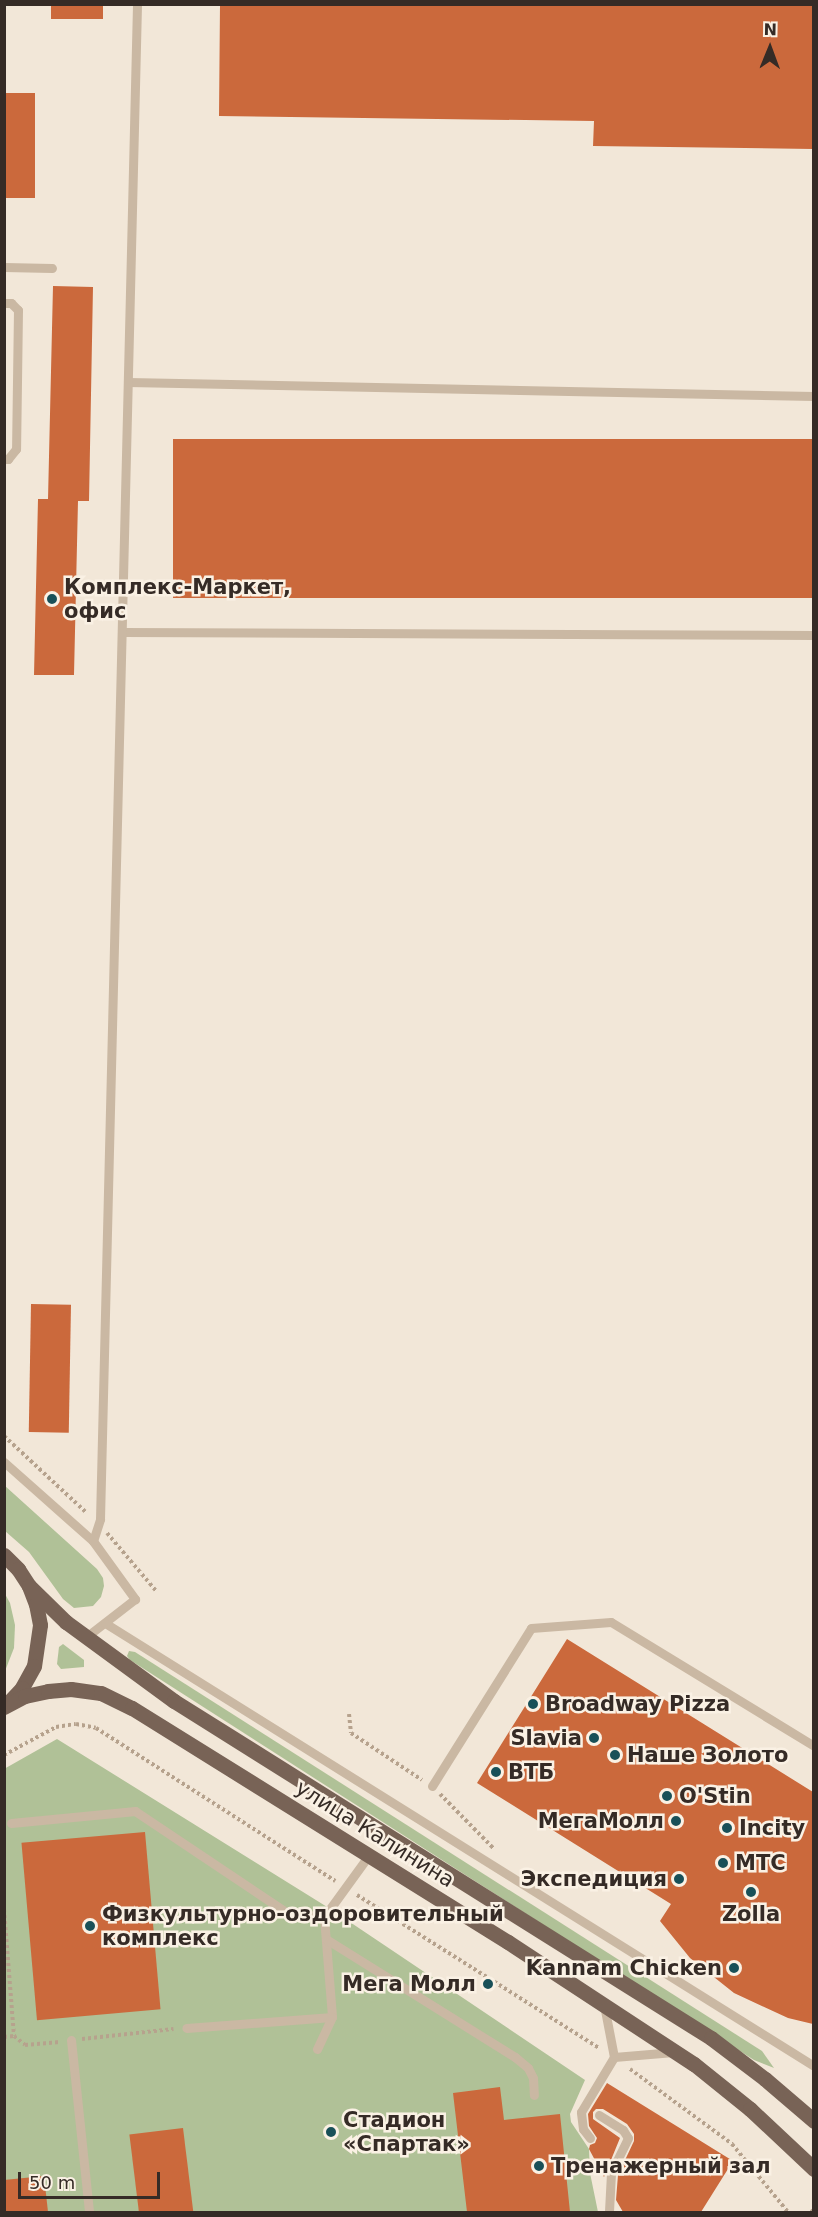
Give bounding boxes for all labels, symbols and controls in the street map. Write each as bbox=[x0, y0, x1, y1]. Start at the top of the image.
north arrow bbox=[740, 18, 800, 78]
text: N bbox=[763, 20, 777, 39]
place label: Комплекс-Маркет, офис bbox=[64, 574, 291, 624]
marker: Комплекс-Маркет, офис bbox=[45, 592, 59, 606]
place label: Broadway Pizza bbox=[545, 1691, 730, 1717]
marker: Broadway Pizza bbox=[526, 1697, 540, 1711]
place label: Slavia bbox=[510, 1725, 582, 1751]
marker: Slavia bbox=[587, 1731, 601, 1745]
place label: Наше Золото bbox=[627, 1742, 788, 1768]
marker: Наше Золото bbox=[608, 1748, 622, 1762]
place label: ВТБ bbox=[508, 1759, 554, 1785]
marker: ВТБ bbox=[489, 1765, 503, 1779]
street label: улица Калинина bbox=[291, 1775, 459, 1893]
place label: O'Stin bbox=[679, 1783, 751, 1809]
marker: O'Stin bbox=[660, 1789, 674, 1803]
place label: МегаМолл bbox=[538, 1808, 664, 1834]
marker: МегаМолл bbox=[669, 1814, 683, 1828]
place label: Incity bbox=[739, 1815, 805, 1841]
marker: Incity bbox=[720, 1821, 734, 1835]
place label: МТС bbox=[735, 1850, 786, 1876]
marker: МТС bbox=[716, 1856, 730, 1870]
place label: Экспедиция bbox=[521, 1866, 667, 1892]
marker: Экспедиция bbox=[672, 1872, 686, 1886]
marker: Zolla bbox=[744, 1885, 758, 1899]
place label: Физкультурно-оздоровительный комплекс bbox=[102, 1901, 504, 1951]
place label: Zolla bbox=[722, 1901, 780, 1927]
marker: Физкультурно-оздоровительный комплекс bbox=[83, 1919, 97, 1933]
place label: Kannam Chicken bbox=[526, 1955, 722, 1981]
marker: Kannam Chicken bbox=[727, 1961, 741, 1975]
place label: Мега Молл bbox=[342, 1971, 476, 1997]
marker: Мега Молл bbox=[481, 1977, 495, 1991]
place label: Стадион «Спартак» bbox=[343, 2107, 470, 2157]
marker: Стадион «Спартак» bbox=[324, 2125, 338, 2139]
place label: Тренажерный зал bbox=[551, 2153, 771, 2179]
marker: Тренажерный зал bbox=[532, 2159, 546, 2173]
scale bar bbox=[21, 2160, 164, 2198]
text: 50 m bbox=[29, 2172, 75, 2193]

